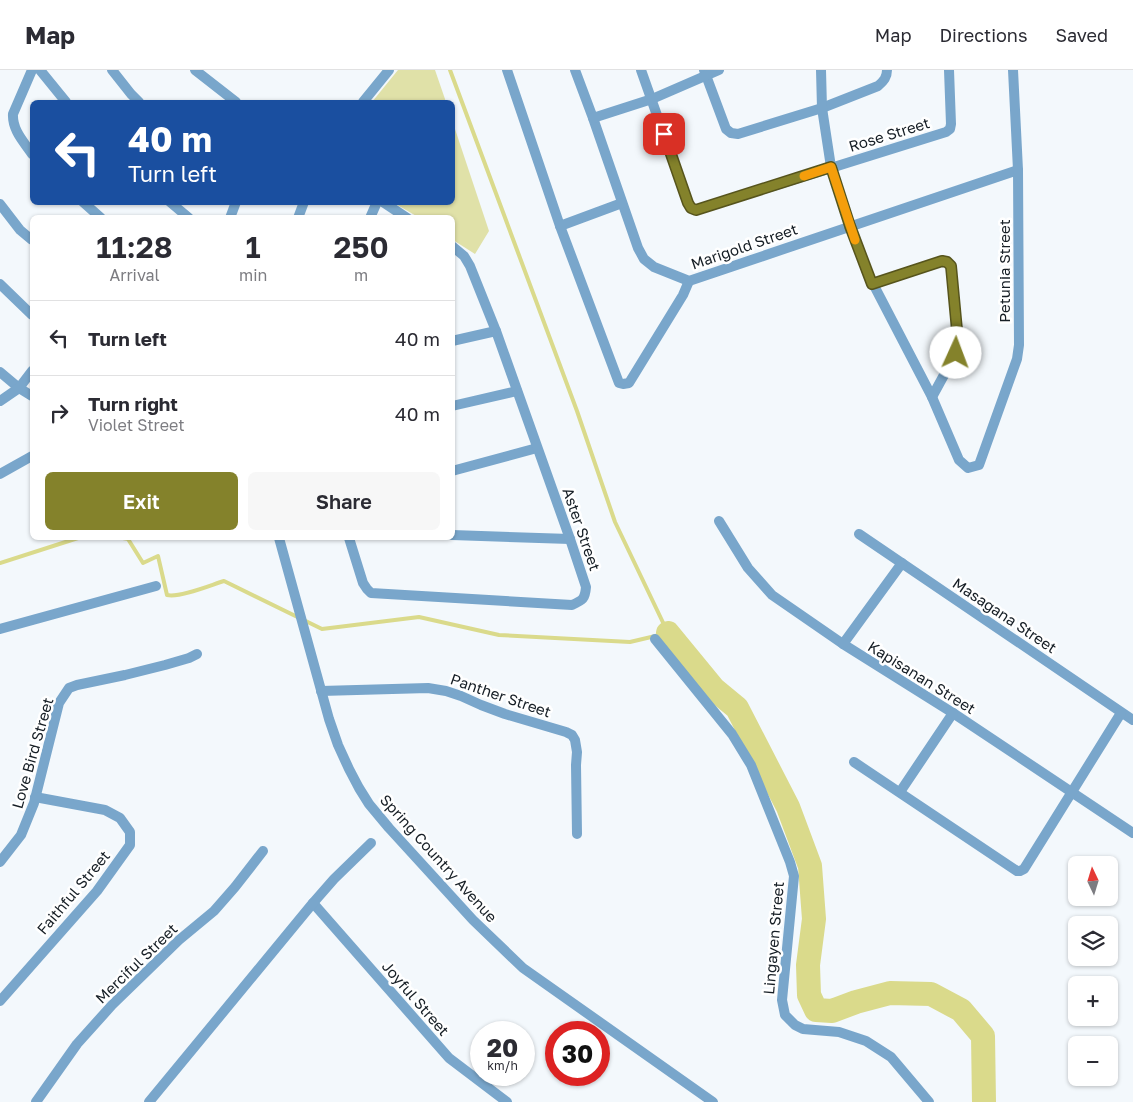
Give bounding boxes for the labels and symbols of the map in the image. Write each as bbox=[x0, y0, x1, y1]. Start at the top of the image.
pin bbox=[643, 113, 685, 155]
street label: Rose Street bbox=[846, 113, 932, 155]
street label: Marigold Street bbox=[688, 219, 800, 273]
street label: Petunia Street bbox=[995, 219, 1013, 323]
position arrow bbox=[929, 326, 981, 378]
street label: Aster Street bbox=[559, 485, 605, 573]
street label: Masagana Street bbox=[950, 574, 1060, 656]
street label: Kapisanan Street bbox=[865, 637, 979, 717]
street label: Panther Street bbox=[448, 669, 554, 721]
street label: Love Bird Street bbox=[8, 695, 56, 811]
street label: Spring Country Avenue bbox=[377, 790, 501, 926]
street label: Faithful Street bbox=[33, 846, 113, 938]
north arrow bbox=[1068, 856, 1118, 906]
street label: Lingayen Street bbox=[759, 881, 787, 995]
street label: Merciful Street bbox=[91, 919, 181, 1007]
street label: Joyful Street bbox=[379, 957, 453, 1039]
speed limit sign: 30 bbox=[545, 1021, 610, 1086]

